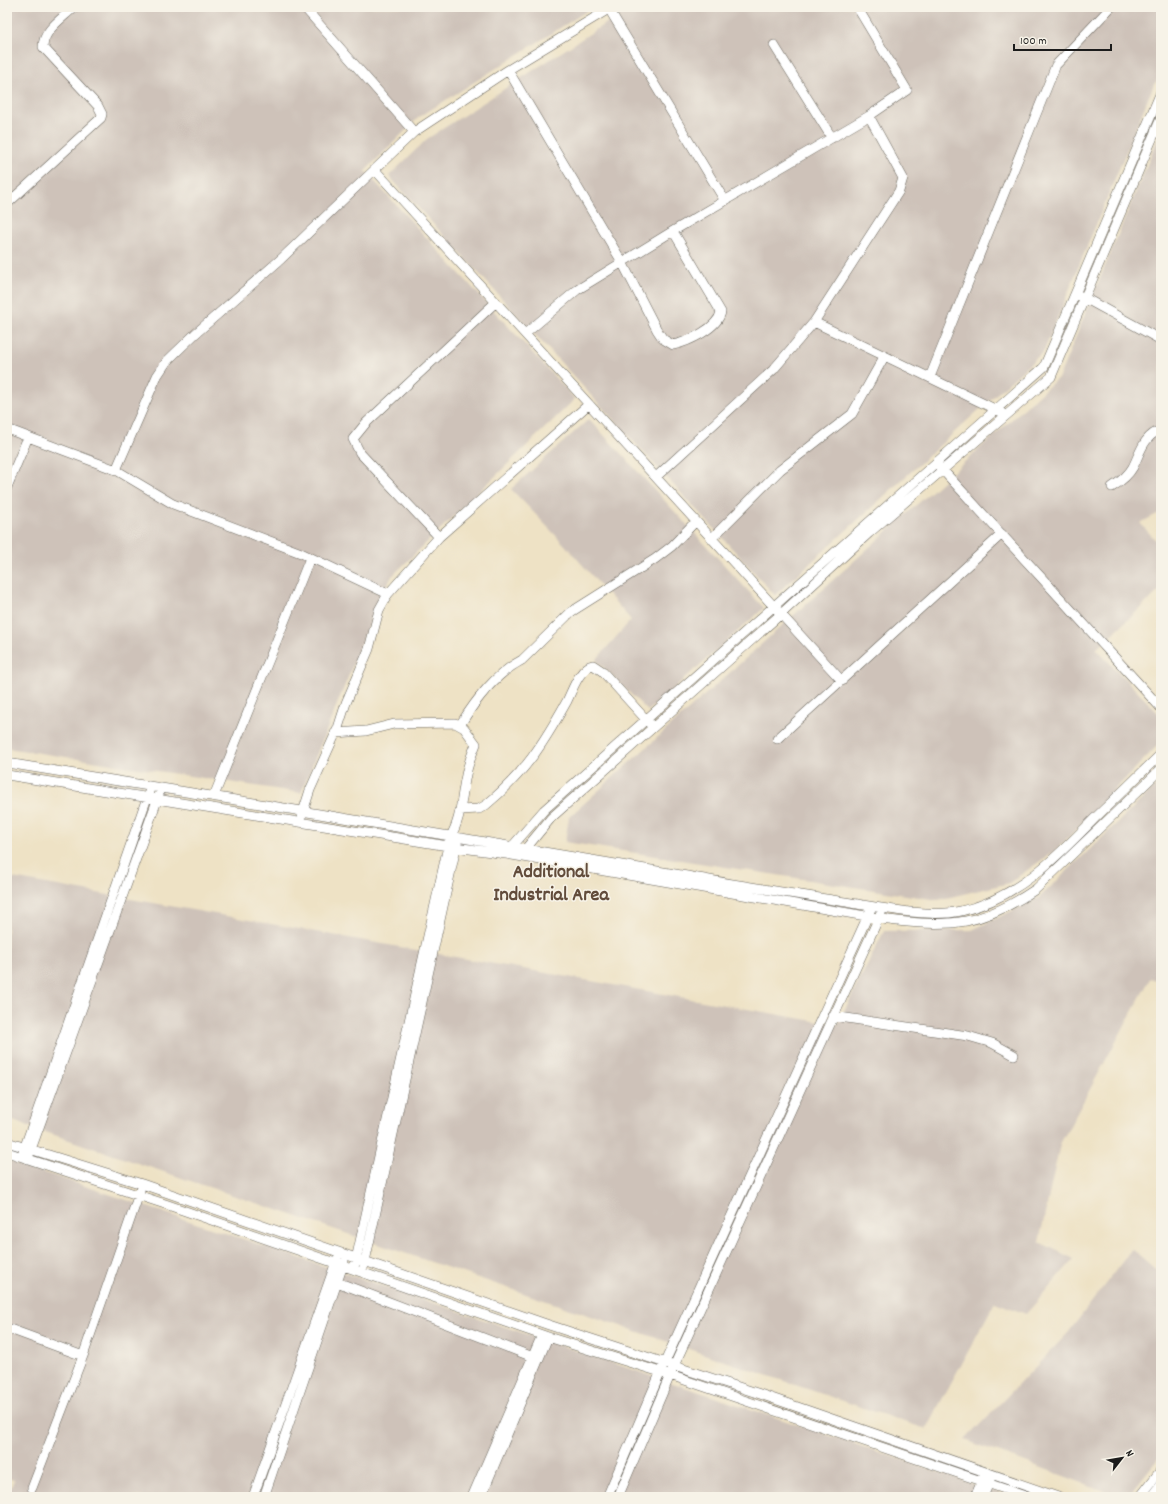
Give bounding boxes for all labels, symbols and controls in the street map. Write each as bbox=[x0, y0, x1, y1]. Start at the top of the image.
scale bar bbox=[1014, 26, 1111, 52]
text: 100 m bbox=[1020, 33, 1047, 50]
district label: Additional Industrial Area bbox=[493, 859, 609, 910]
north arrow bbox=[1102, 1438, 1142, 1478]
text: N bbox=[1121, 1447, 1137, 1461]

